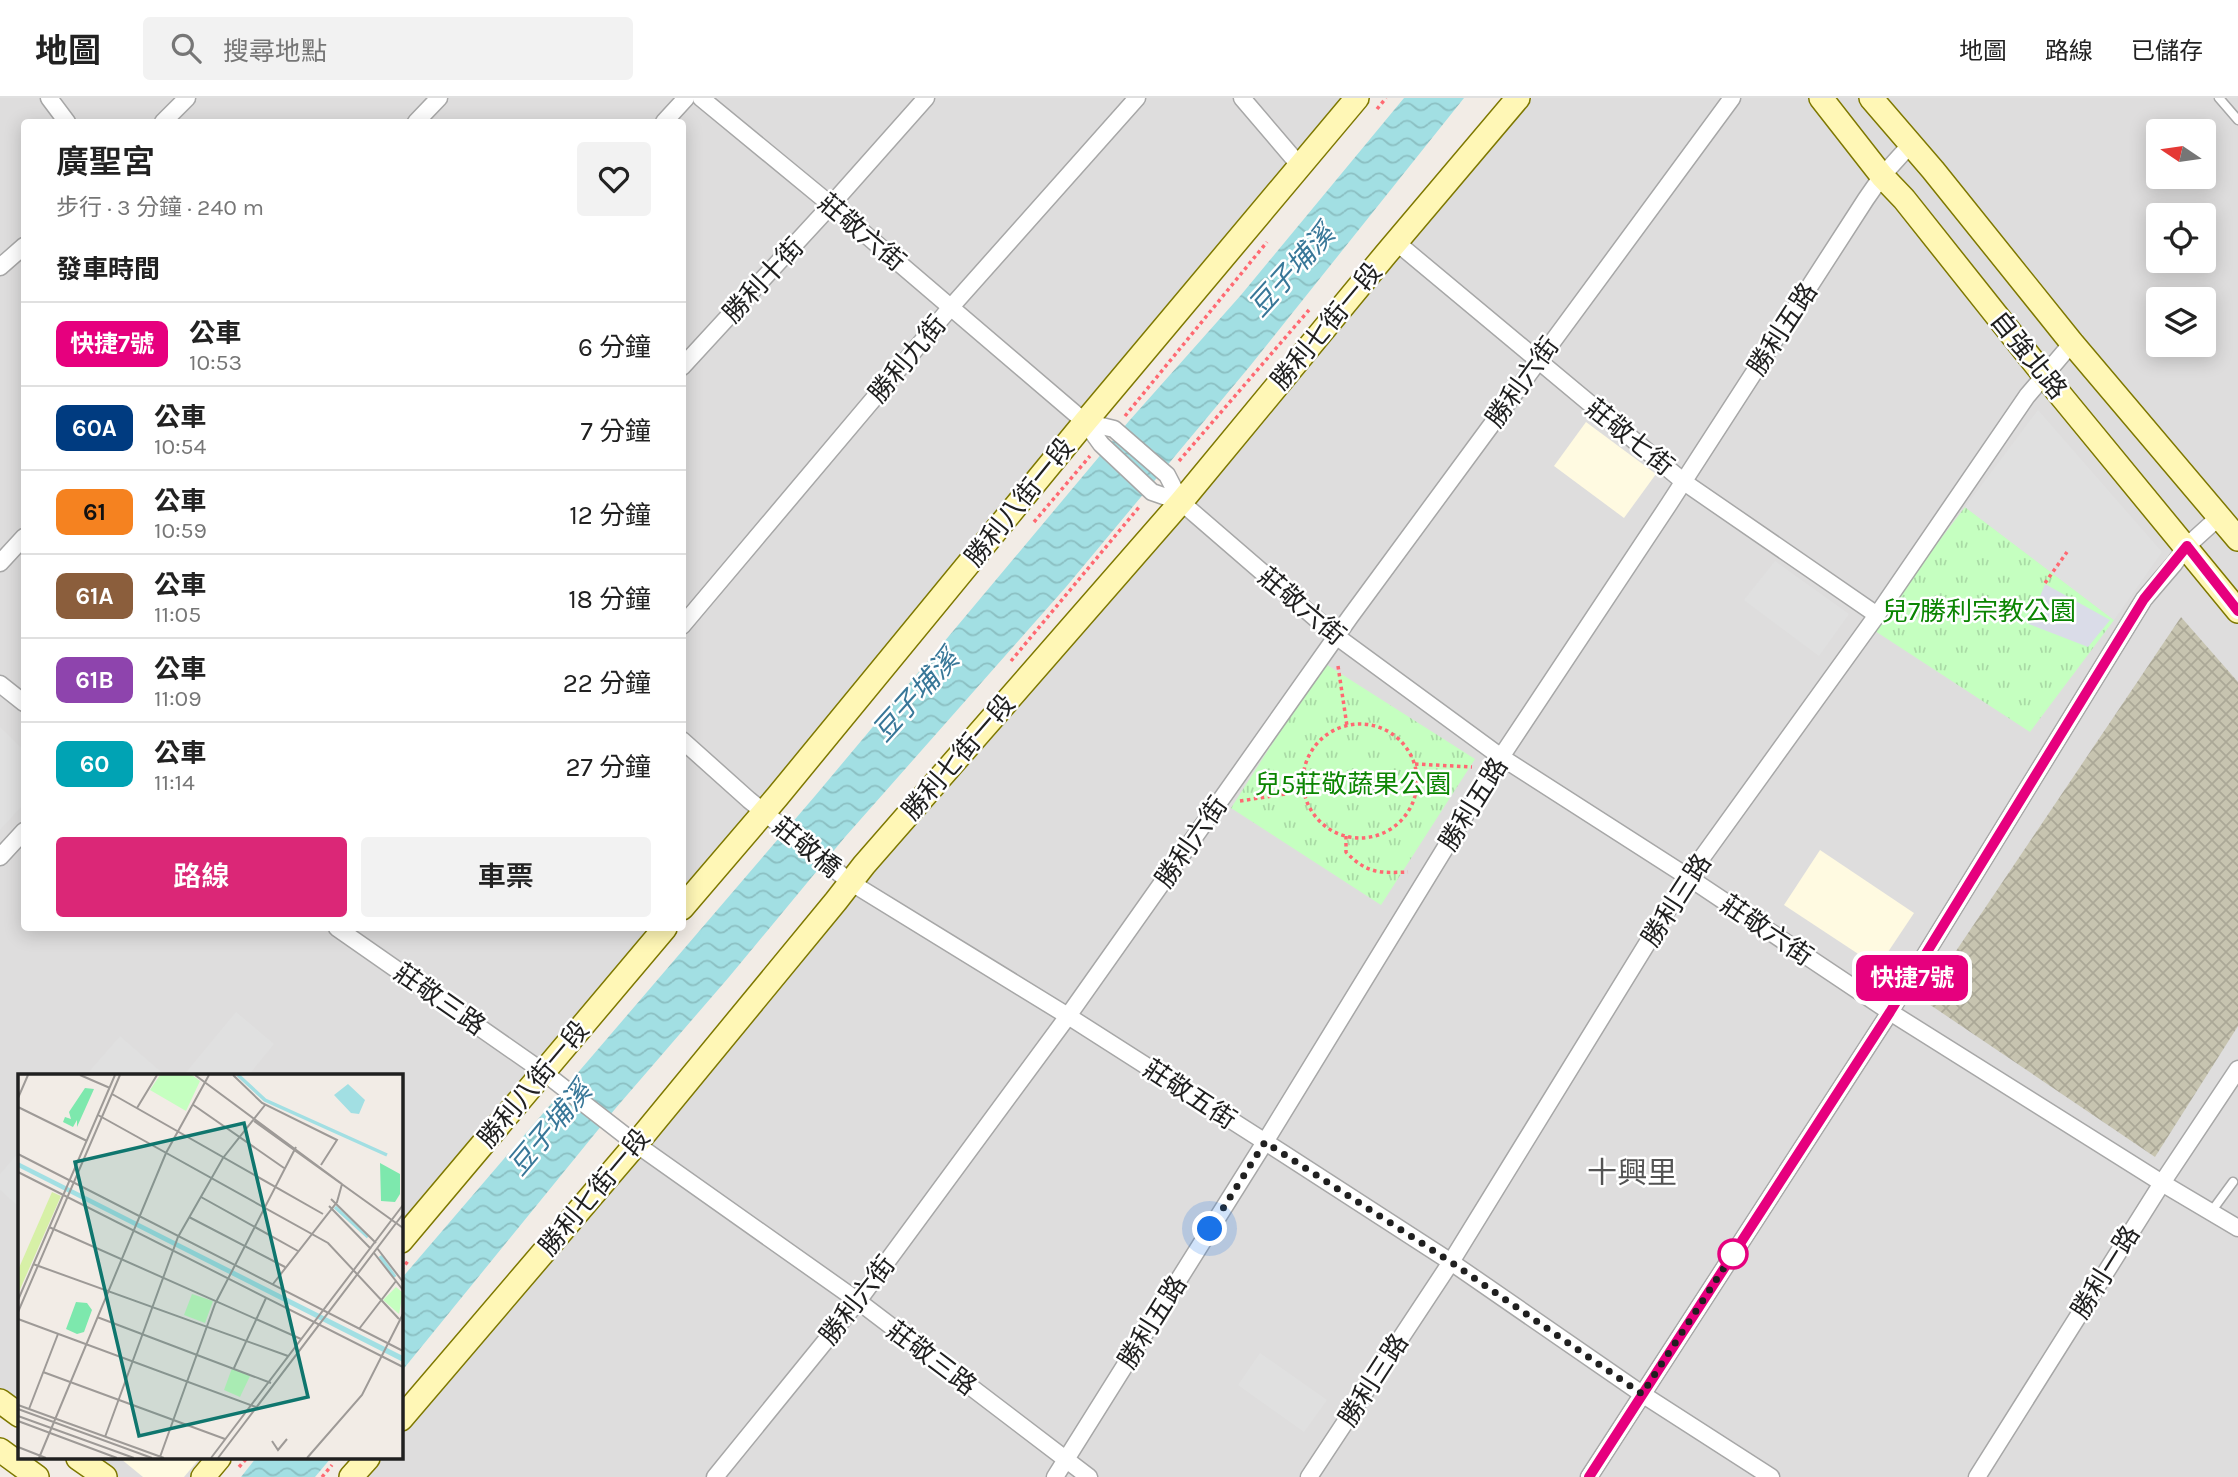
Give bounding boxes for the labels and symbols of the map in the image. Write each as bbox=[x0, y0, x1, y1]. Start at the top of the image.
north arrow bbox=[2146, 119, 2216, 189]
street label: 莊敬六街 bbox=[812, 187, 911, 278]
water label: 豆子埔溪 bbox=[1242, 215, 1344, 323]
street label: 勝利十街 bbox=[717, 232, 810, 329]
street label: 勝利七街一段 bbox=[1264, 257, 1388, 396]
street label: 勝利五路 bbox=[1741, 277, 1824, 381]
street label: 自強北路 bbox=[1984, 305, 2073, 405]
street label: 勝利九街 bbox=[862, 310, 953, 409]
street label: 勝利六街 bbox=[1479, 331, 1566, 433]
street label: 莊敬七街 bbox=[1580, 393, 1680, 482]
street label: 勝利八街一段 bbox=[958, 432, 1081, 573]
street label: 莊敬六街 bbox=[1252, 561, 1351, 652]
park label: 兒7勝利宗教公園 bbox=[1882, 596, 2076, 627]
water label: 豆子埔溪 bbox=[866, 640, 968, 748]
street label: 勝利七街一段 bbox=[896, 688, 1021, 826]
street label: 勝利五路 bbox=[1433, 752, 1514, 857]
park label: 兒5莊敬蔬果公園 bbox=[1255, 769, 1451, 800]
street label: 勝利六街 bbox=[1149, 791, 1234, 894]
street label: 莊敬橋 bbox=[767, 811, 847, 884]
street label: 勝利三路 bbox=[1635, 848, 1718, 952]
street label: 莊敬六街 bbox=[1715, 888, 1819, 972]
line badge: 快捷7號 bbox=[1863, 955, 1961, 1001]
street label: 莊敬三路 bbox=[388, 957, 491, 1042]
street label: 勝利八街一段 bbox=[471, 1015, 595, 1154]
street label: 莊敬五街 bbox=[1138, 1053, 1242, 1136]
water label: 豆子埔溪 bbox=[501, 1072, 601, 1182]
inset map bbox=[18, 1074, 402, 1460]
street label: 勝利七街一段 bbox=[532, 1123, 656, 1262]
district label: 十興里 bbox=[1587, 1155, 1677, 1191]
your location bbox=[1192, 1211, 1227, 1246]
street label: 勝利一路 bbox=[2065, 1220, 2146, 1325]
unlabelled marker bbox=[1718, 1239, 1748, 1269]
street label: 勝利六街 bbox=[813, 1250, 902, 1351]
street label: 勝利五路 bbox=[1112, 1270, 1193, 1375]
street label: 莊敬三路 bbox=[881, 1315, 983, 1402]
street label: 勝利三路 bbox=[1332, 1328, 1415, 1432]

